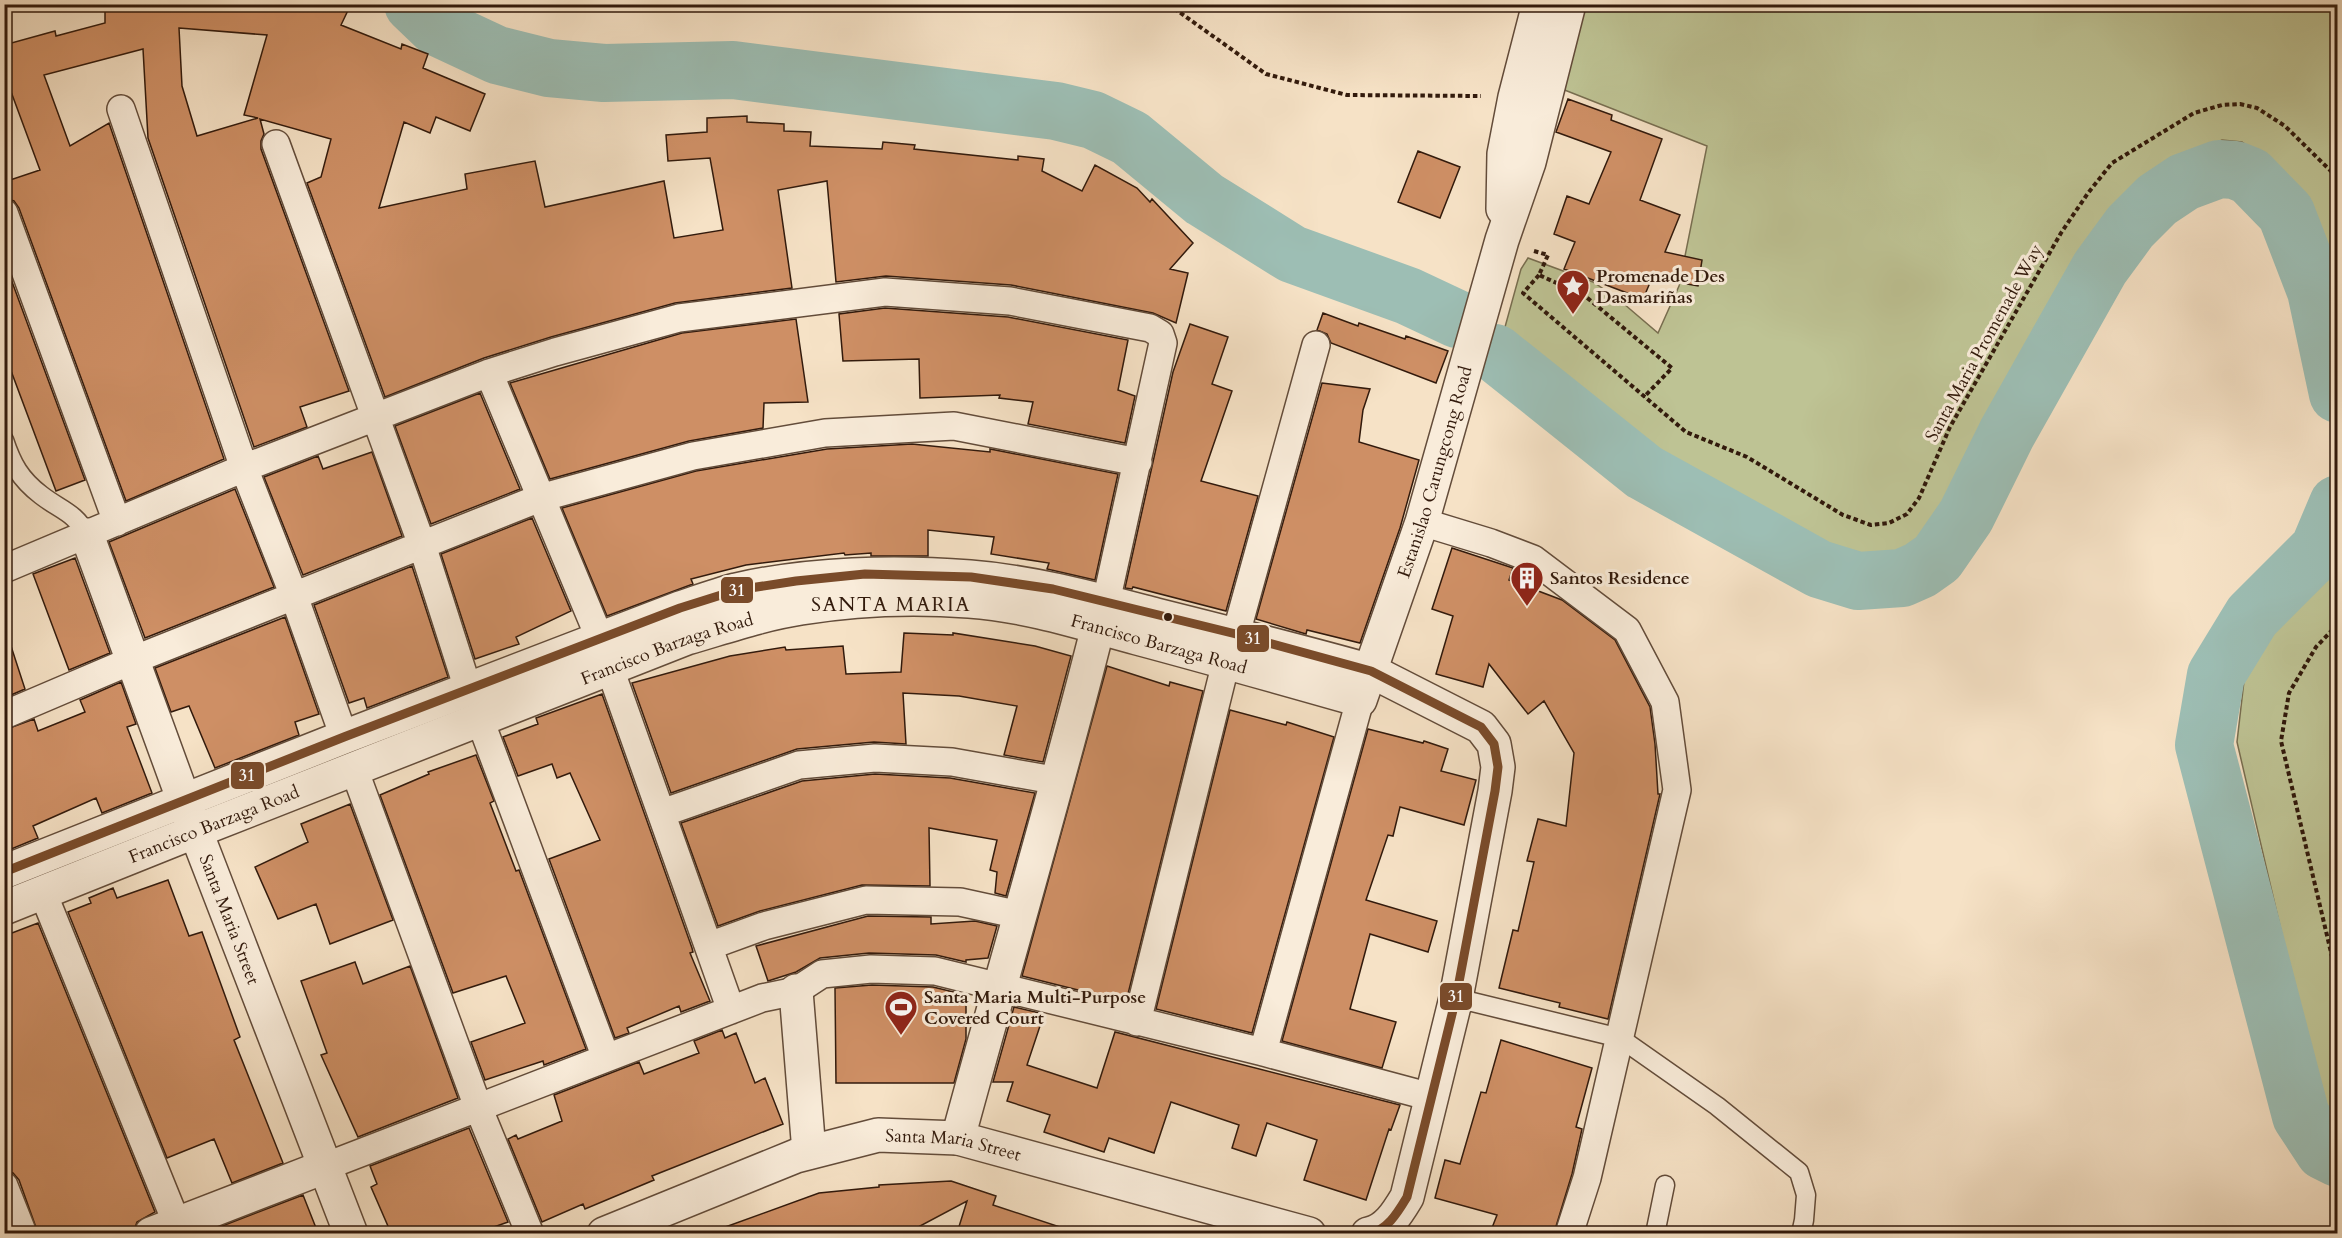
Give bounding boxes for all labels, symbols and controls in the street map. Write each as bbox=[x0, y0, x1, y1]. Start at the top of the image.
street label: Santa Maria Promenade Way bbox=[1919, 239, 2049, 446]
place label: Promenade Des Dasmariñas bbox=[1596, 264, 1725, 310]
place icon: Promenade Des Dasmariñas bbox=[1555, 268, 1591, 315]
street label: Estanislao Carungcong Road bbox=[1391, 363, 1478, 581]
building icon: Santos Residence bbox=[1509, 560, 1545, 607]
place label: Santos Residence bbox=[1550, 566, 1690, 591]
line badge: 31 bbox=[720, 576, 754, 604]
text: 31 bbox=[729, 580, 745, 602]
district label: SANTA MARIA bbox=[811, 591, 971, 618]
street label: Francisco Barzaga Road bbox=[577, 606, 756, 691]
street label: Francisco Barzaga Road bbox=[1068, 608, 1250, 680]
unlabelled marker bbox=[1162, 611, 1174, 623]
line badge: 31 bbox=[1236, 624, 1270, 653]
text: 31 bbox=[1245, 628, 1261, 650]
line badge: 31 bbox=[230, 761, 265, 790]
text: 31 bbox=[239, 765, 255, 787]
street label: Francisco Barzaga Road bbox=[125, 779, 303, 869]
street label: Santa Maria Street bbox=[193, 851, 266, 988]
line badge: 31 bbox=[1439, 982, 1473, 1011]
place label: Santa Maria Multi-Purpose Covered Court bbox=[924, 985, 1146, 1031]
text: 31 bbox=[1448, 986, 1464, 1008]
sports icon: Santa Maria Multi-Purpose Covered Court bbox=[883, 989, 919, 1036]
street label: Santa Maria Street bbox=[885, 1123, 1024, 1167]

